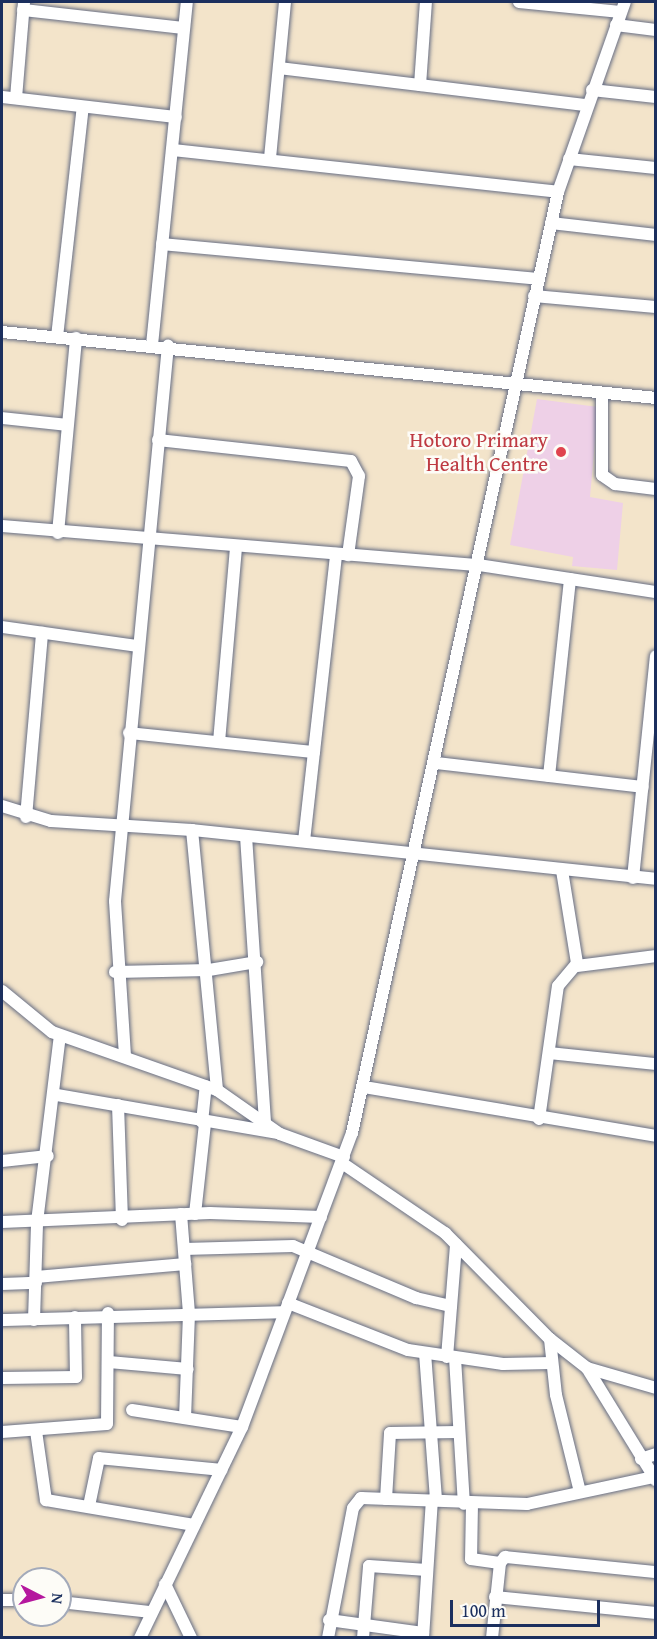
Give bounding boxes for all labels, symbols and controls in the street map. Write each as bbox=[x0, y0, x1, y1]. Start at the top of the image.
place label: Hotoro Primary Health Centre bbox=[410, 427, 548, 477]
marker: Hotoro Primary Health Centre bbox=[552, 443, 570, 461]
north arrow bbox=[12, 1567, 72, 1627]
scale bar bbox=[453, 1588, 603, 1626]
text: N bbox=[45, 1592, 70, 1605]
text: 100 m bbox=[461, 1597, 506, 1624]

